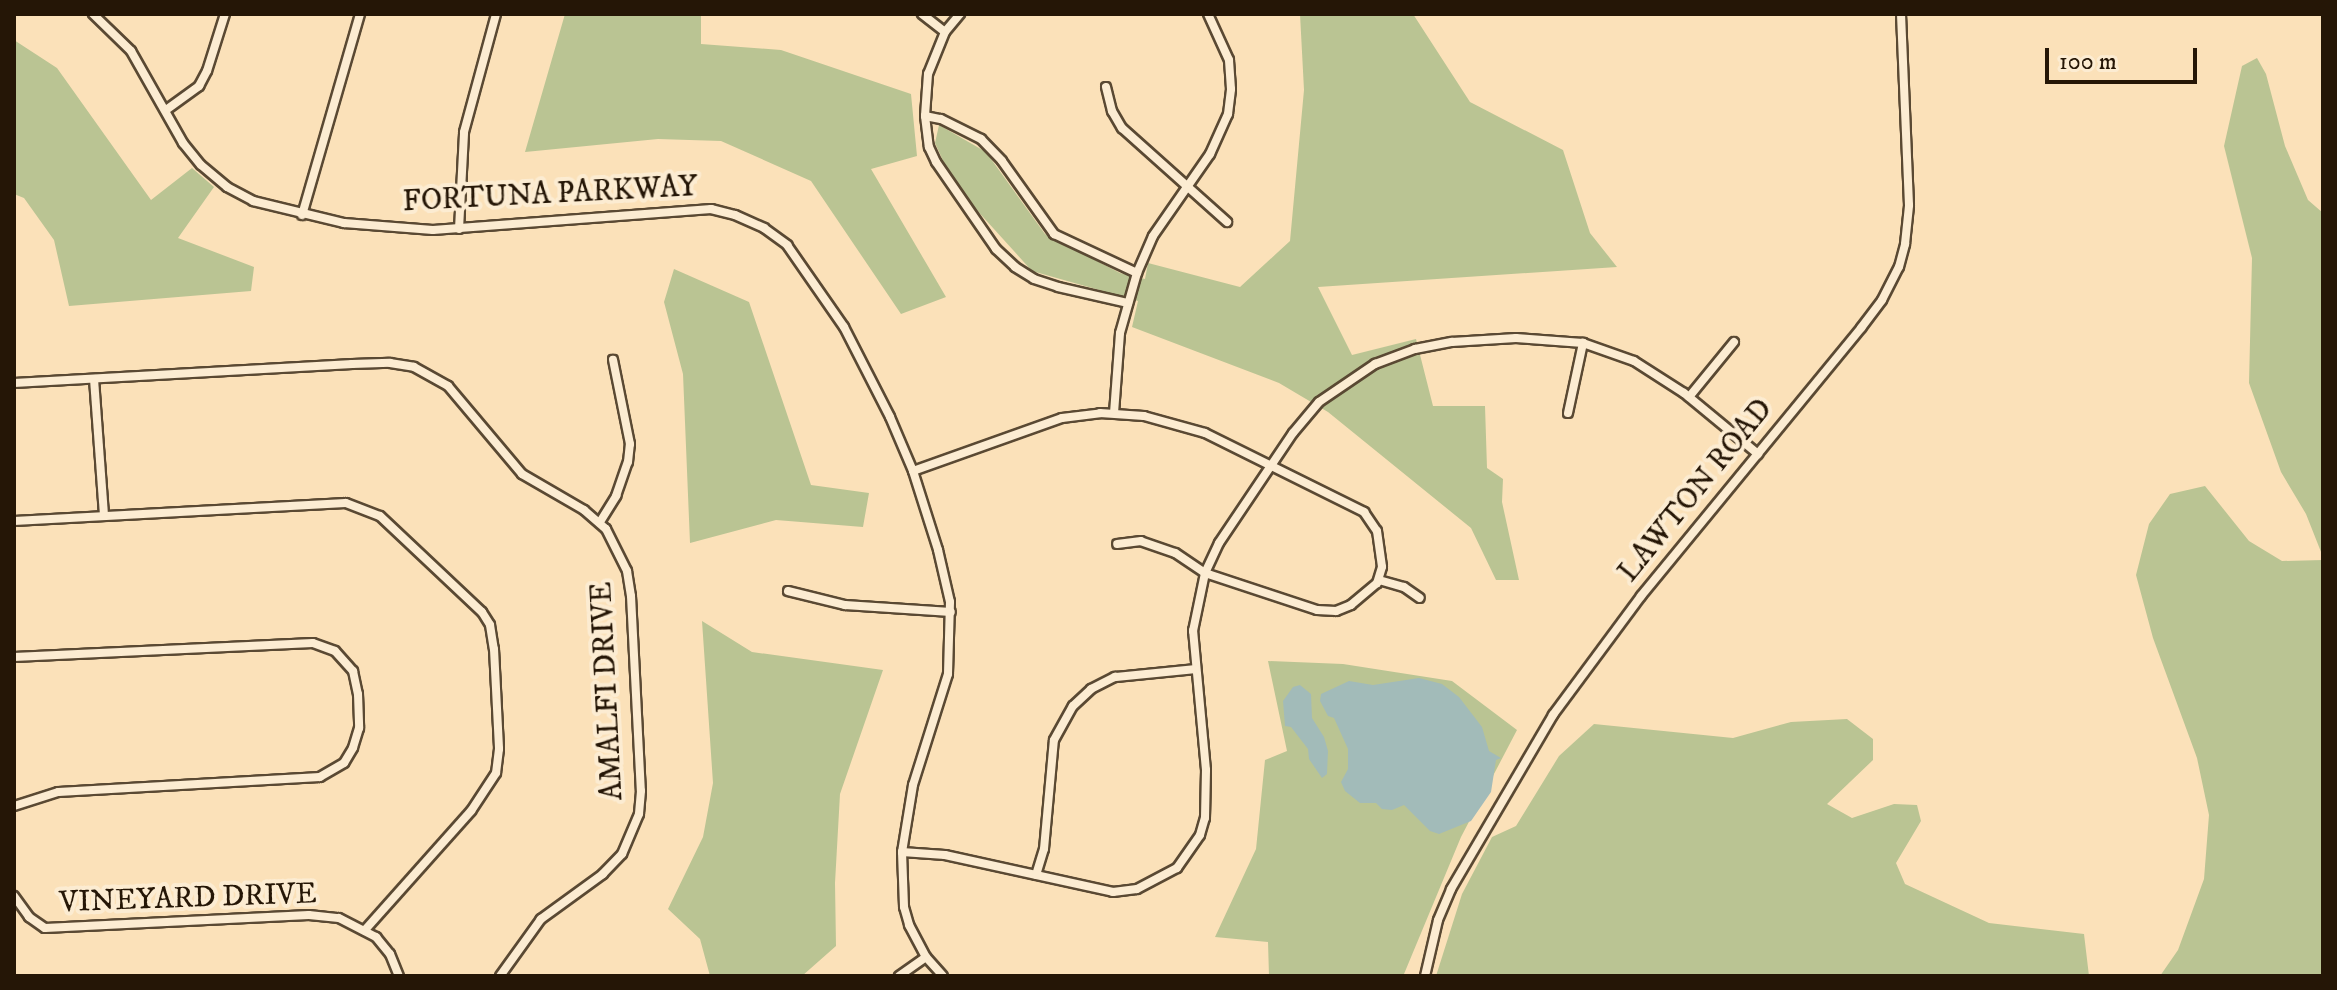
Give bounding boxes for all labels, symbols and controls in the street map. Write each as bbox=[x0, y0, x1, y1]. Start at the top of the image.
scale bar bbox=[2049, 32, 2201, 82]
text: 100 m bbox=[2059, 47, 2117, 77]
street label: FORTUNA PARKWAY bbox=[402, 169, 698, 221]
street label: LAWTON ROAD bbox=[1611, 392, 1781, 590]
street label: AMALFI DRIVE bbox=[584, 581, 632, 801]
street label: VINEYARD DRIVE bbox=[59, 877, 317, 921]

